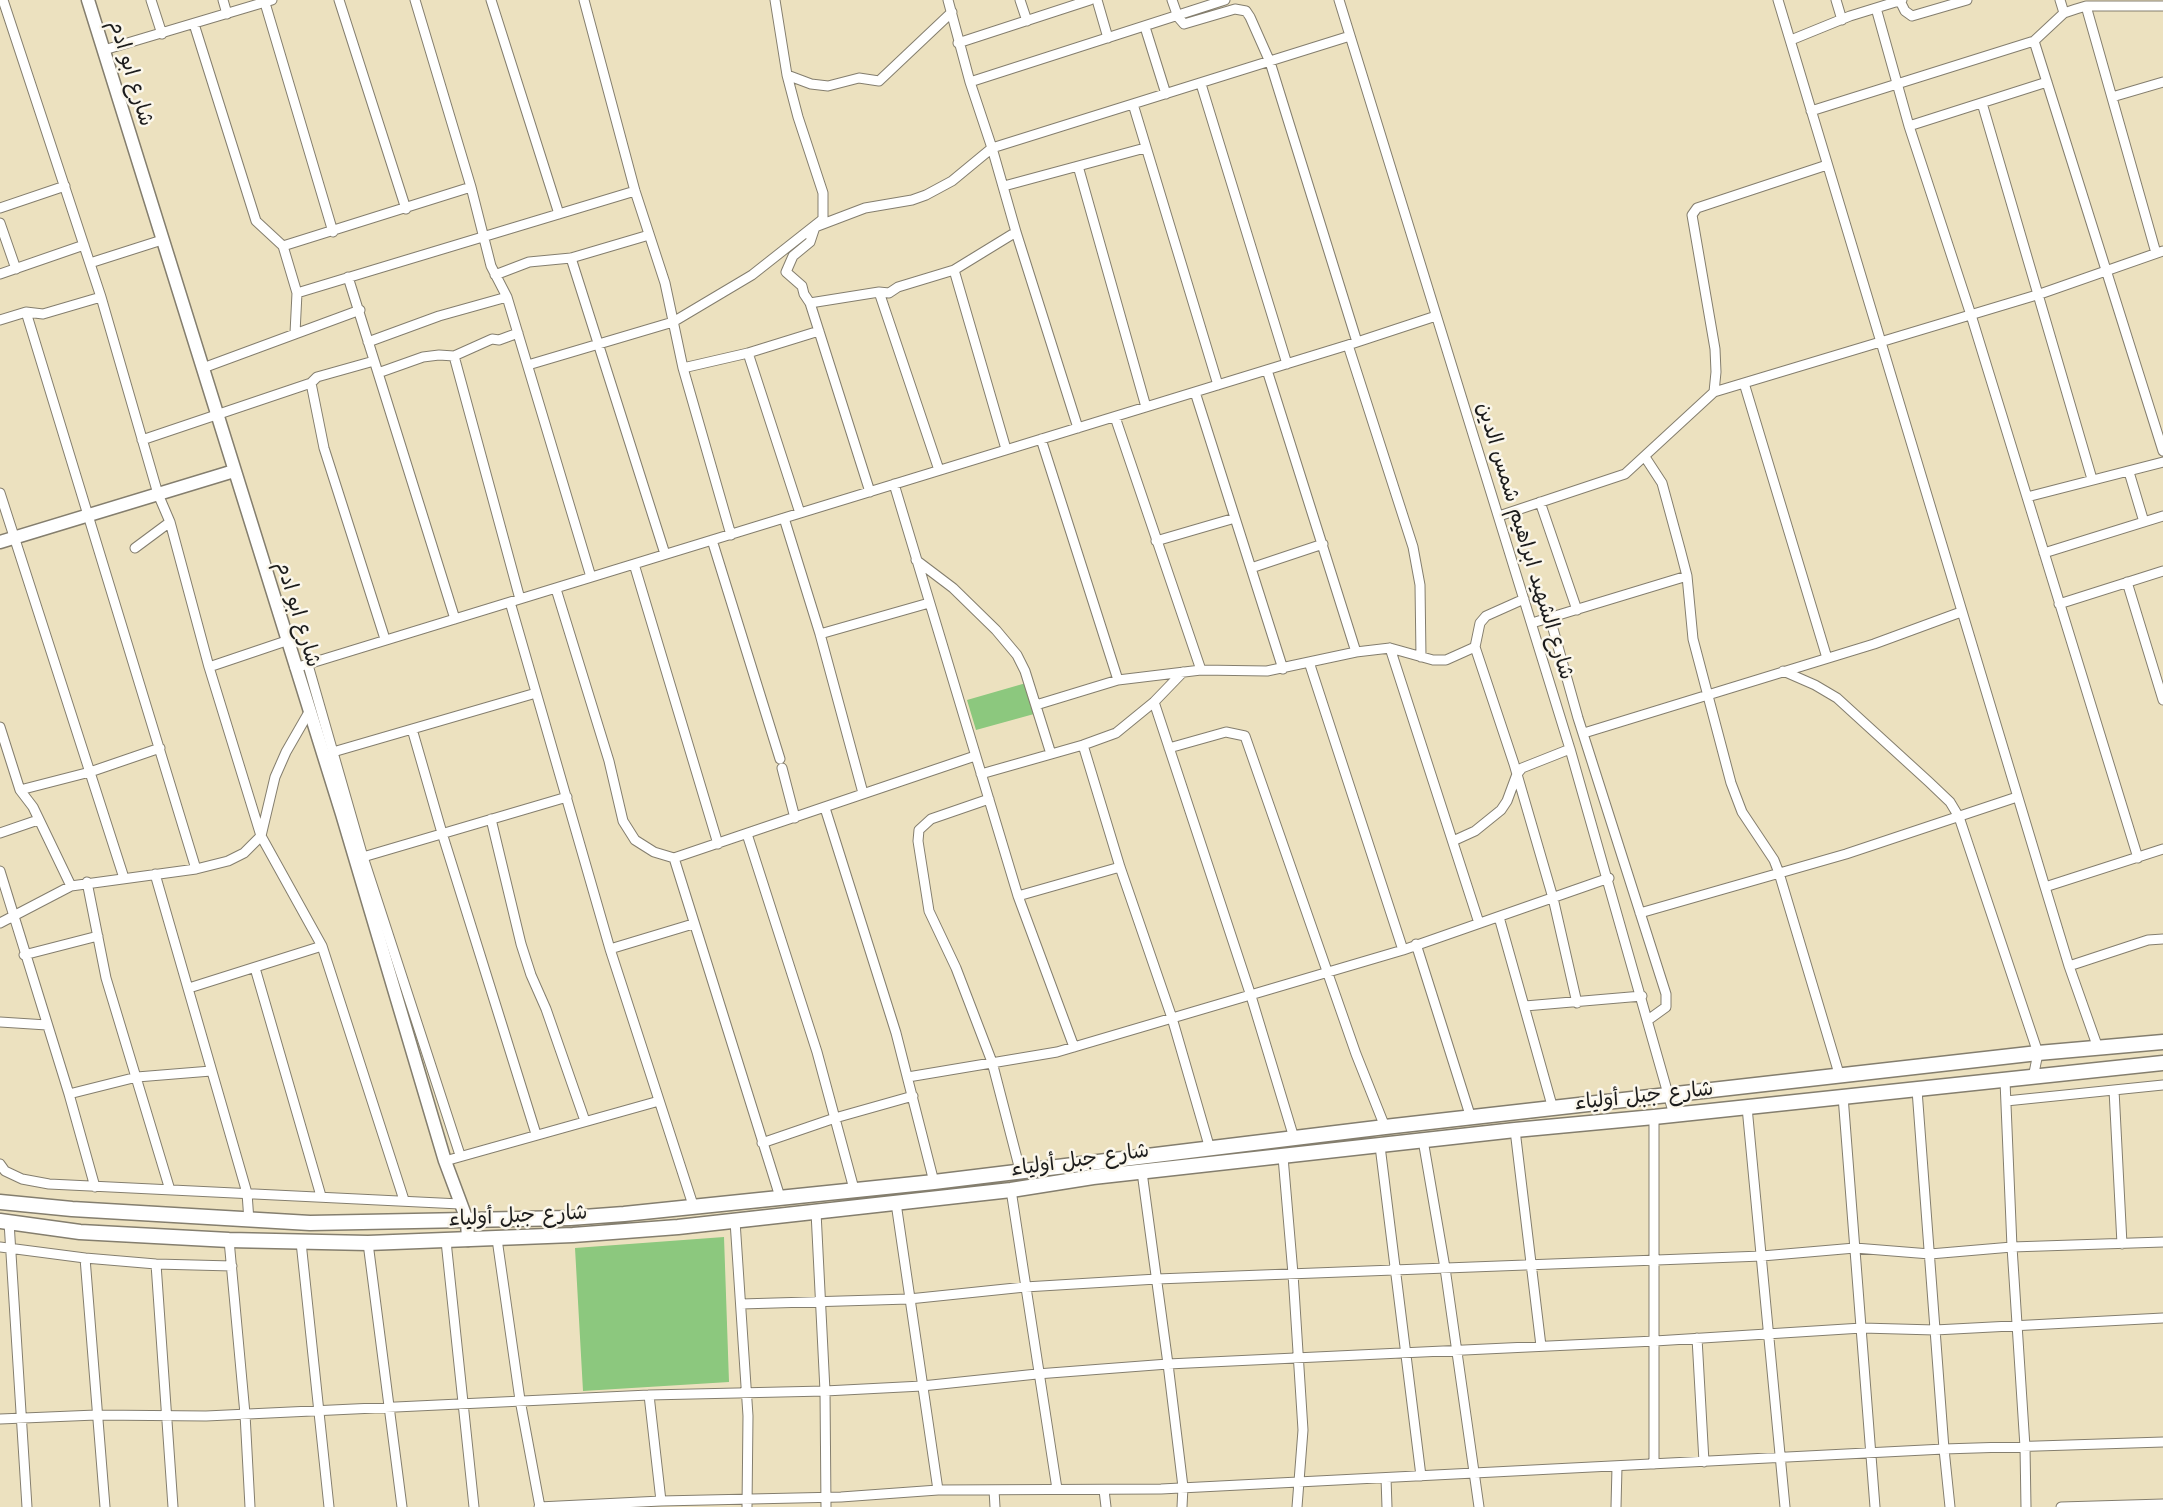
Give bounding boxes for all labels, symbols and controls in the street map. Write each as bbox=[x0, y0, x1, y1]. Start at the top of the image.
street label: شارع ابو ادم bbox=[103, 17, 159, 129]
street label: شارع الشهيد ابراهيم شمس الدين bbox=[1471, 399, 1579, 683]
street label: شارع ابو ادم bbox=[270, 558, 326, 670]
street label: شارع جبل أولياء bbox=[1573, 1076, 1715, 1116]
street label: شارع جبل أولياء bbox=[1009, 1138, 1151, 1182]
street label: شارع جبل أولياء bbox=[448, 1200, 588, 1232]

